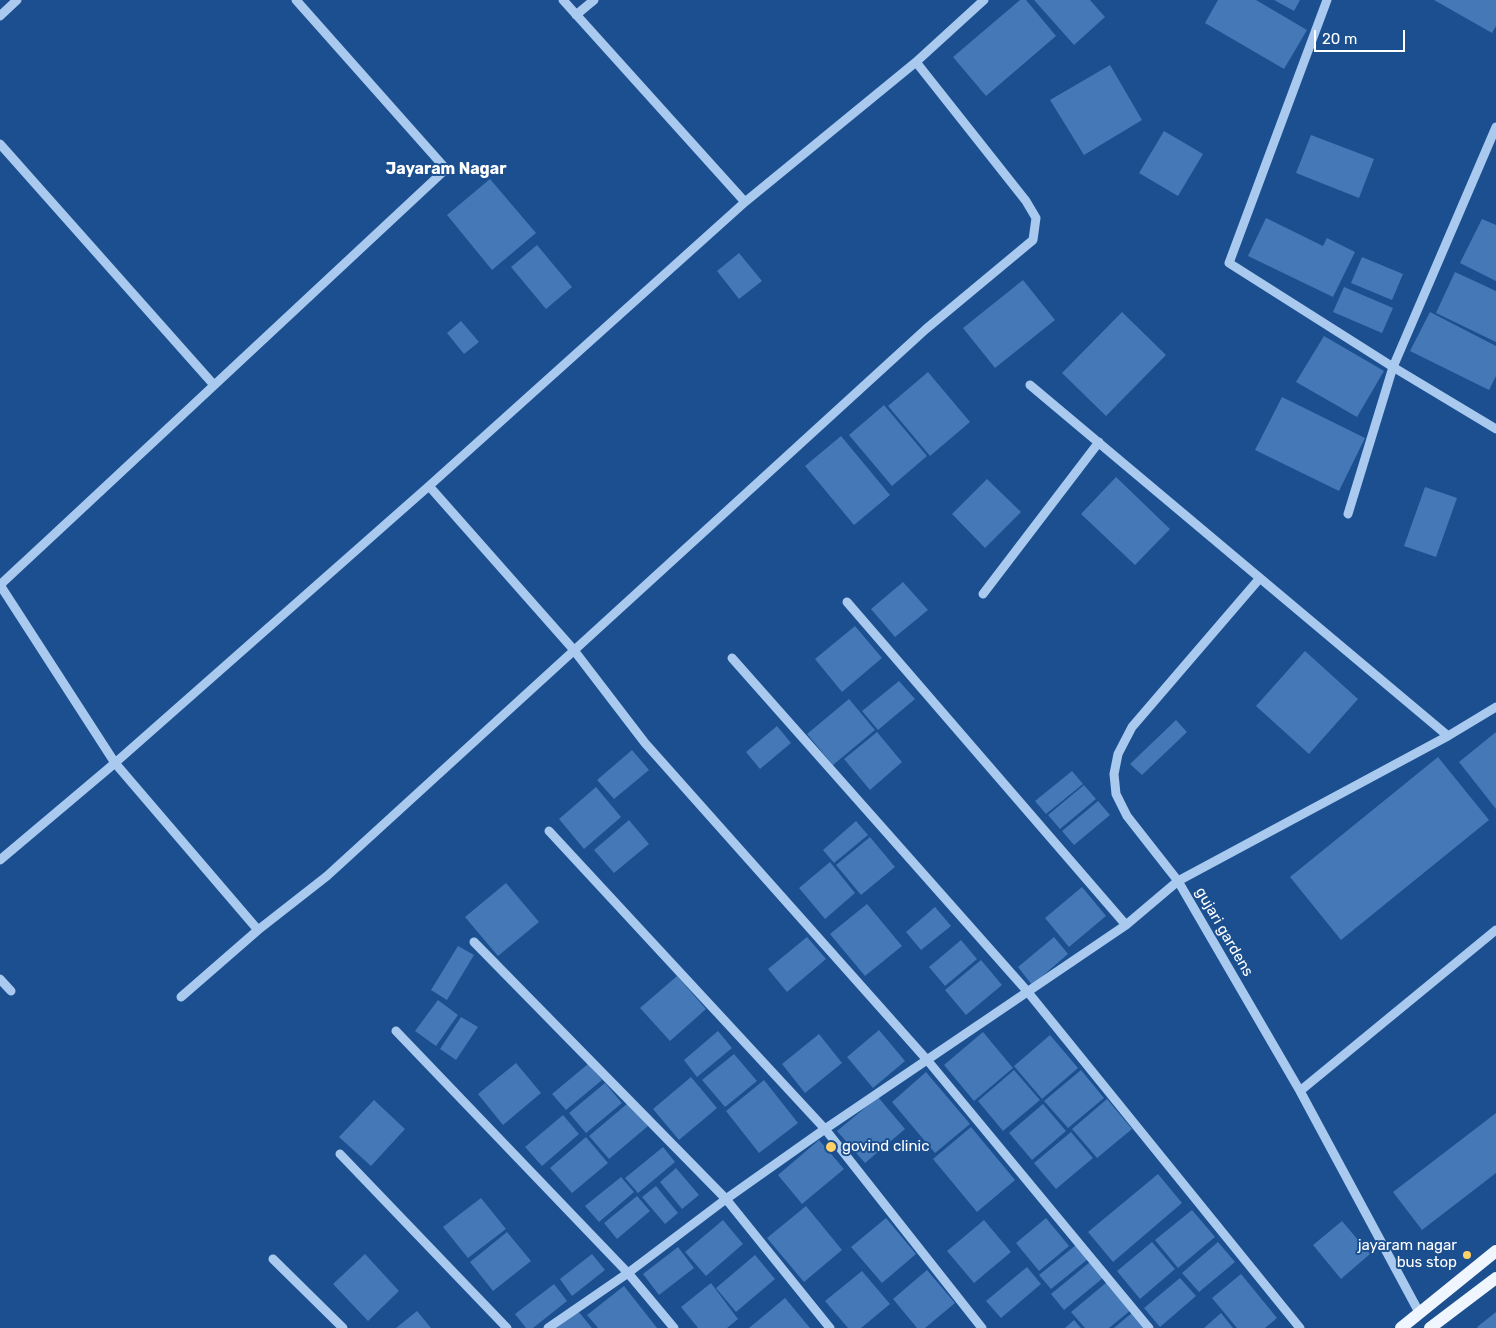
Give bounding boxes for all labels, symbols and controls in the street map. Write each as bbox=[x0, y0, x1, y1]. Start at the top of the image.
scale bar bbox=[1316, 20, 1407, 52]
text: 20 m bbox=[1322, 30, 1357, 48]
district label: Jayaram Nagar bbox=[386, 159, 506, 179]
street label: gujari gardens bbox=[1191, 884, 1257, 980]
place label: govind clinic bbox=[842, 1138, 929, 1156]
marker: govind clinic bbox=[824, 1140, 838, 1154]
place label: jayaram nagar bus stop bbox=[1358, 1237, 1457, 1272]
marker: jayaram nagar bus stop bbox=[1461, 1249, 1473, 1261]

